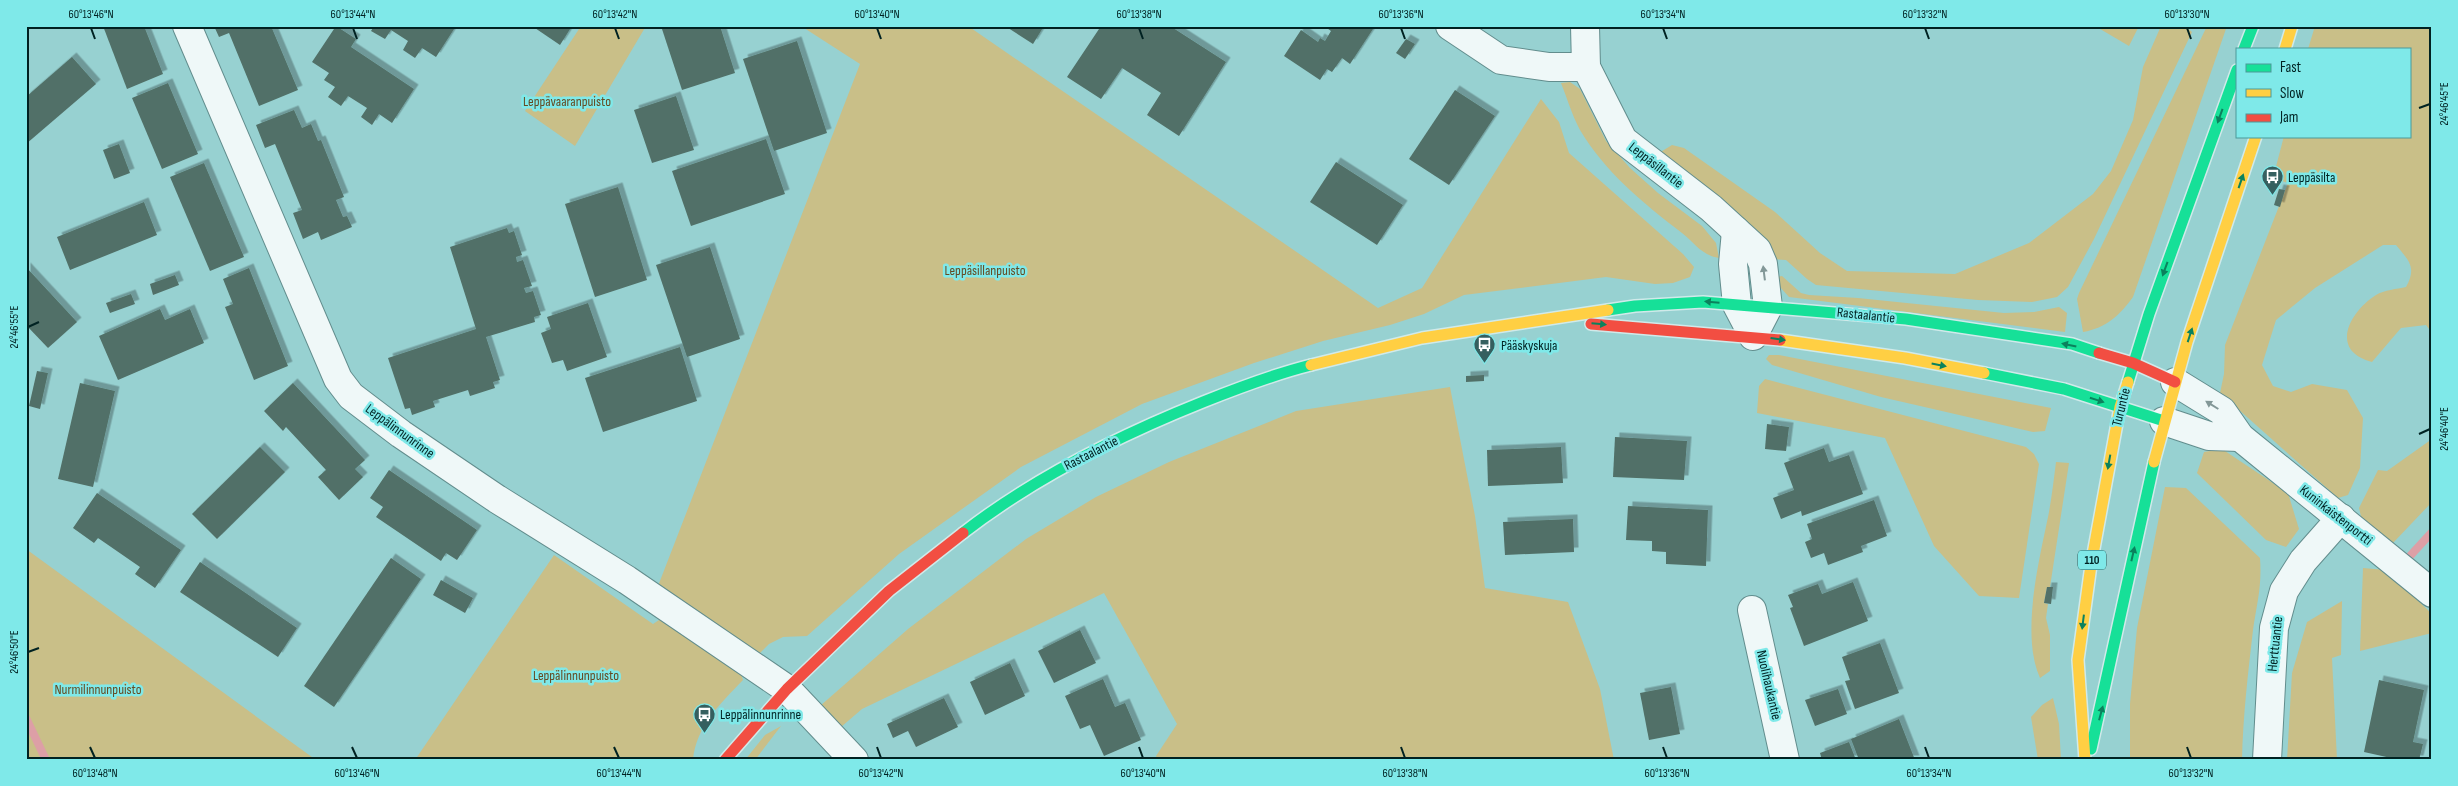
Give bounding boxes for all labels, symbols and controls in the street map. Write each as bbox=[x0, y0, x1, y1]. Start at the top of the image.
text: 60°13'46"N bbox=[68, 7, 114, 22]
text: 60°13'44"N bbox=[331, 7, 375, 22]
text: 60°13'42"N bbox=[593, 7, 637, 22]
text: 60°13'40"N bbox=[854, 7, 900, 22]
text: 60°13'38"N bbox=[1116, 7, 1162, 22]
text: 60°13'36"N bbox=[1378, 7, 1424, 22]
text: 60°13'34"N bbox=[1641, 7, 1685, 22]
text: 60°13'32"N bbox=[1903, 7, 1947, 22]
text: 60°13'30"N bbox=[2164, 7, 2210, 22]
legend bbox=[2236, 48, 2410, 138]
text: Fast bbox=[2280, 58, 2302, 77]
text: 24°46'45"E bbox=[2437, 82, 2452, 126]
text: Slow bbox=[2280, 84, 2304, 103]
park label: Leppävaaranpuisto bbox=[523, 93, 611, 110]
text: Jam bbox=[2279, 108, 2298, 127]
one-way arrow bbox=[2216, 109, 2224, 124]
street label: Leppäsillantie bbox=[1625, 138, 1687, 192]
bus stop icon: Leppäsilta bbox=[2260, 165, 2284, 196]
place label: Leppäsilta bbox=[2288, 169, 2335, 186]
one-way arrow bbox=[2237, 173, 2245, 188]
park label: Leppäsillanpuisto bbox=[944, 262, 1026, 279]
one-way arrow bbox=[2161, 262, 2169, 277]
one-way arrow bbox=[1760, 265, 1768, 281]
one-way arrow bbox=[1704, 298, 1720, 306]
street label: Rastaalantie bbox=[1836, 304, 1896, 326]
text: 24°46'55"E bbox=[7, 305, 22, 348]
one-way arrow bbox=[1591, 321, 1607, 329]
one-way arrow bbox=[2186, 327, 2194, 342]
bus stop icon: Pääskyskuja bbox=[1473, 333, 1497, 364]
one-way arrow bbox=[1771, 336, 1787, 344]
place label: Pääskyskuja bbox=[1501, 337, 1557, 354]
one-way arrow bbox=[2061, 340, 2077, 348]
one-way arrow bbox=[1931, 361, 1947, 369]
street label: Turuntie bbox=[2108, 386, 2134, 428]
one-way arrow bbox=[2090, 396, 2105, 404]
street label: Leppälinnunrinne bbox=[362, 400, 438, 462]
one-way arrow bbox=[2205, 400, 2218, 409]
text: 24°46'40"E bbox=[2437, 407, 2452, 451]
street label: Rastaalantie bbox=[1061, 432, 1121, 474]
one-way arrow bbox=[2105, 454, 2113, 470]
street label: Kuninkaistenportti bbox=[2296, 481, 2376, 549]
one-way arrow bbox=[2129, 546, 2137, 561]
road number: 110 bbox=[2078, 550, 2106, 570]
one-way arrow bbox=[2079, 614, 2087, 630]
street label: Herttuantie bbox=[2264, 616, 2286, 672]
text: 24°46'50"E bbox=[7, 630, 22, 674]
street label: Nuolihaukantie bbox=[1753, 649, 1785, 721]
park label: Leppälinnunpuisto bbox=[533, 667, 619, 684]
park label: Nurmilinnunpuisto bbox=[54, 681, 142, 698]
bus stop icon: Leppälinnunrinne bbox=[692, 702, 716, 733]
one-way arrow bbox=[2097, 705, 2105, 720]
place label: Leppälinnunrinne bbox=[720, 706, 801, 723]
text: 60°13'48"N bbox=[72, 766, 118, 781]
text: 60°13'46"N bbox=[334, 766, 380, 781]
text: 60°13'44"N bbox=[597, 766, 641, 781]
text: 60°13'42"N bbox=[859, 766, 903, 781]
text: 60°13'40"N bbox=[1120, 766, 1166, 781]
text: 60°13'38"N bbox=[1382, 766, 1428, 781]
text: 60°13'36"N bbox=[1644, 766, 1690, 781]
text: 60°13'34"N bbox=[1907, 766, 1951, 781]
text: 60°13'32"N bbox=[2169, 766, 2213, 781]

